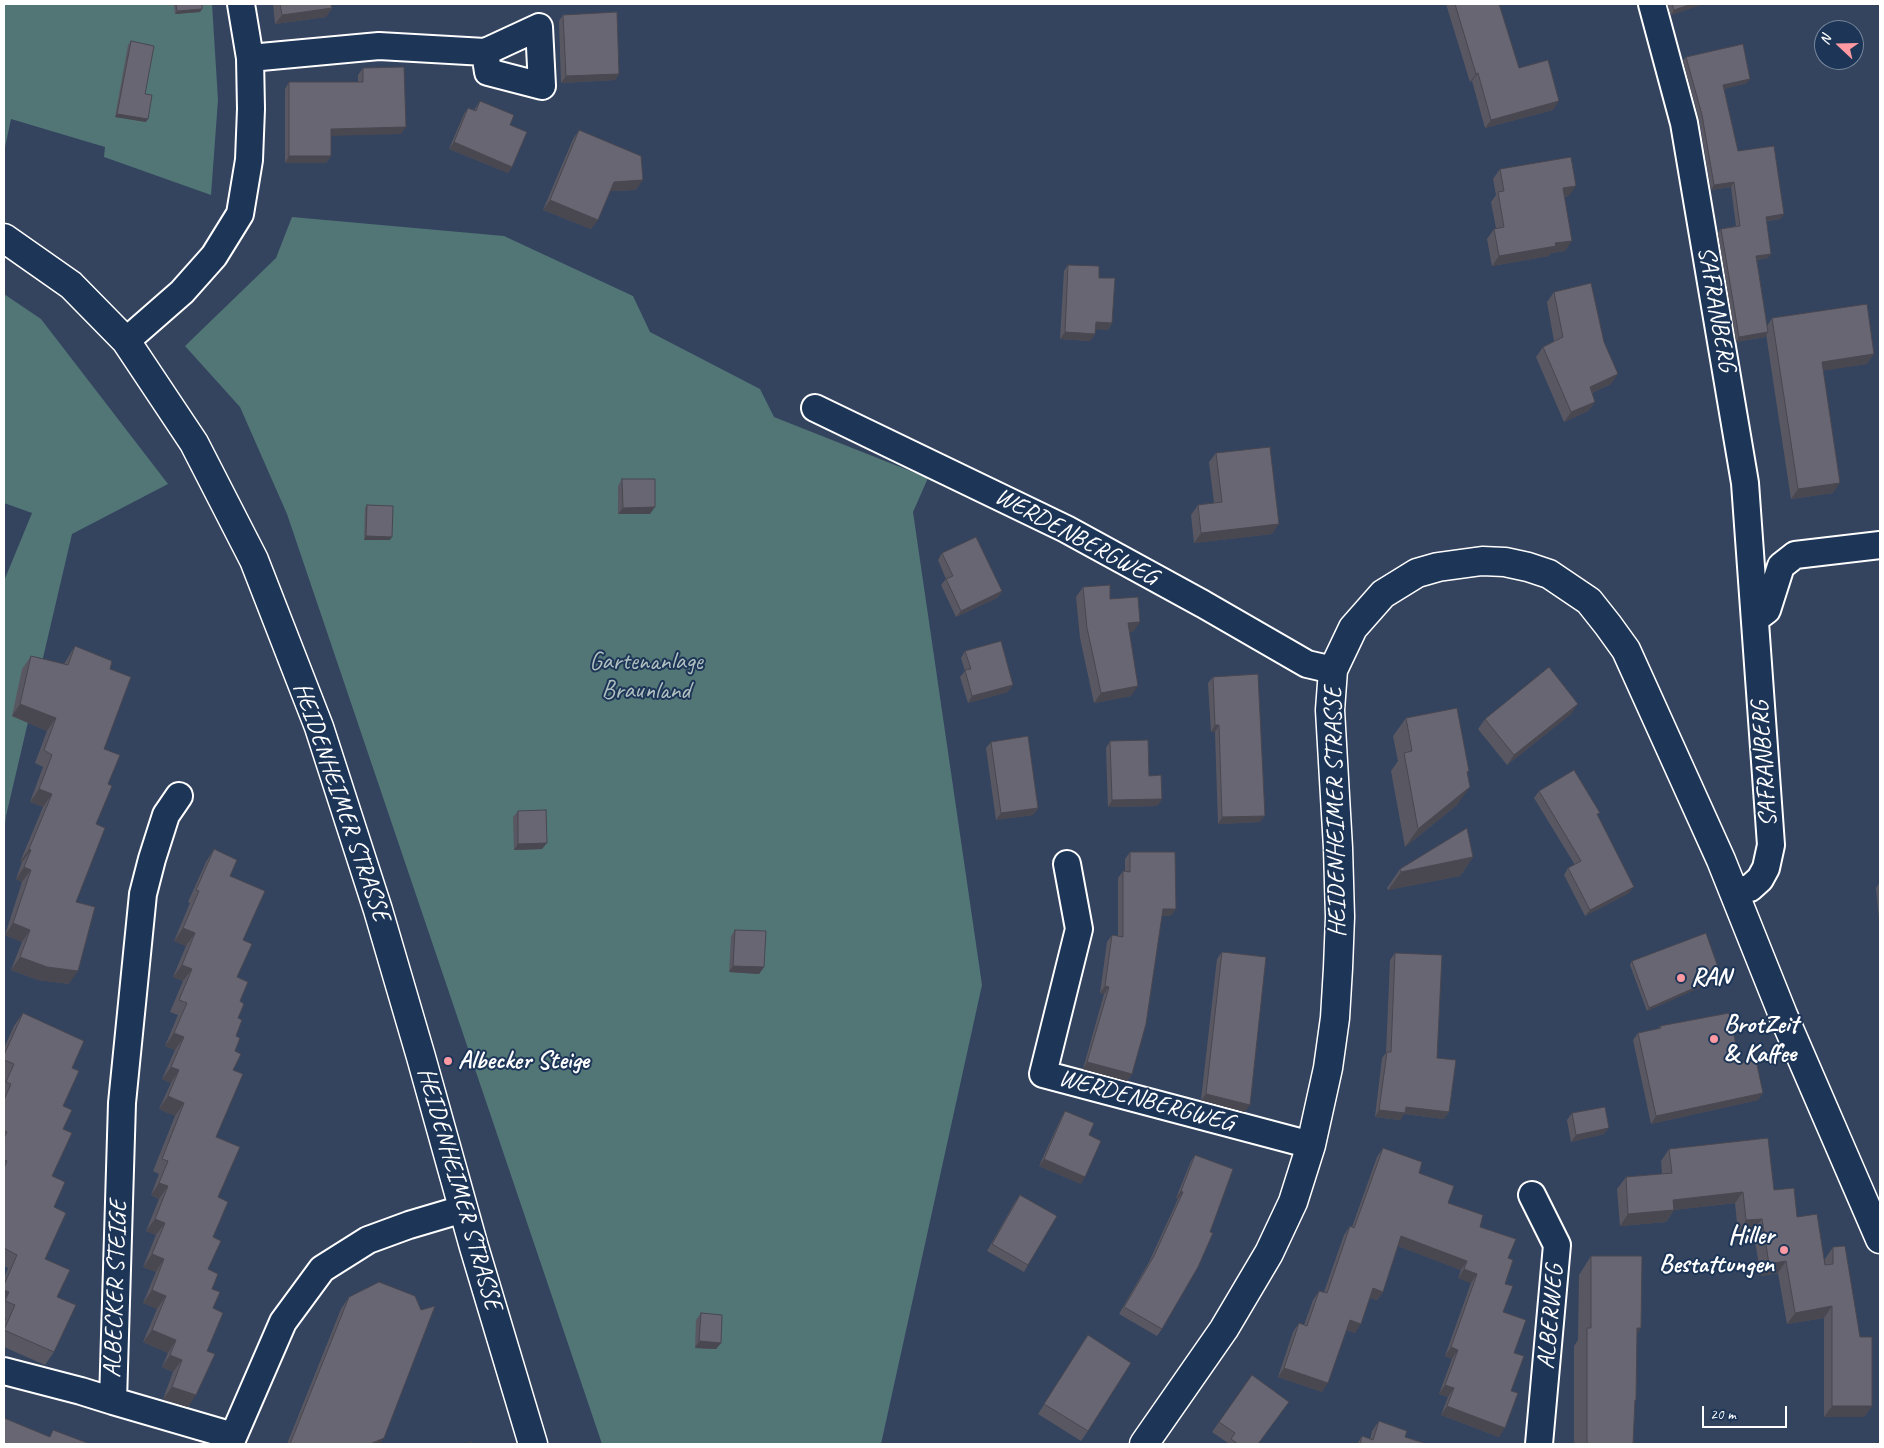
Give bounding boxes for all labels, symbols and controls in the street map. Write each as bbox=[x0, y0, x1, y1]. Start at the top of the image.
north arrow bbox=[1814, 20, 1864, 70]
text: N bbox=[1816, 33, 1835, 47]
street label: SAFRANBERG bbox=[1690, 244, 1742, 374]
street label: WERDENBERGWEG bbox=[990, 482, 1162, 592]
park label: Gartenanlage Braunland bbox=[589, 647, 703, 706]
street label: HEIDENHEIMER STRASSE bbox=[286, 679, 396, 925]
street label: HEIDENHEIMER STRASSE bbox=[1319, 686, 1353, 938]
street label: SAFRANBERG bbox=[1746, 700, 1784, 828]
place label: RAN bbox=[1691, 963, 1731, 993]
marker: RAN bbox=[1675, 972, 1687, 984]
place label: BrotZeit & Kaffee bbox=[1724, 1010, 1798, 1069]
marker: BrotZeit & Kaffee bbox=[1708, 1033, 1720, 1045]
place label: Albecker Steige bbox=[458, 1046, 589, 1076]
marker: Albecker Steige bbox=[442, 1055, 454, 1067]
street label: WERDENBERGWEG bbox=[1055, 1063, 1237, 1139]
street label: HEIDENHEIMER STRASSE bbox=[410, 1064, 508, 1314]
street label: ALBECKER STEIGE bbox=[98, 1200, 134, 1378]
place label: Hiller Bestattungen bbox=[1659, 1221, 1774, 1280]
marker: Hiller Bestattungen bbox=[1778, 1244, 1790, 1256]
street label: ALBERWEG bbox=[1531, 1263, 1571, 1371]
scale bar bbox=[1704, 1396, 1789, 1428]
text: 20 m bbox=[1710, 1405, 1736, 1424]

